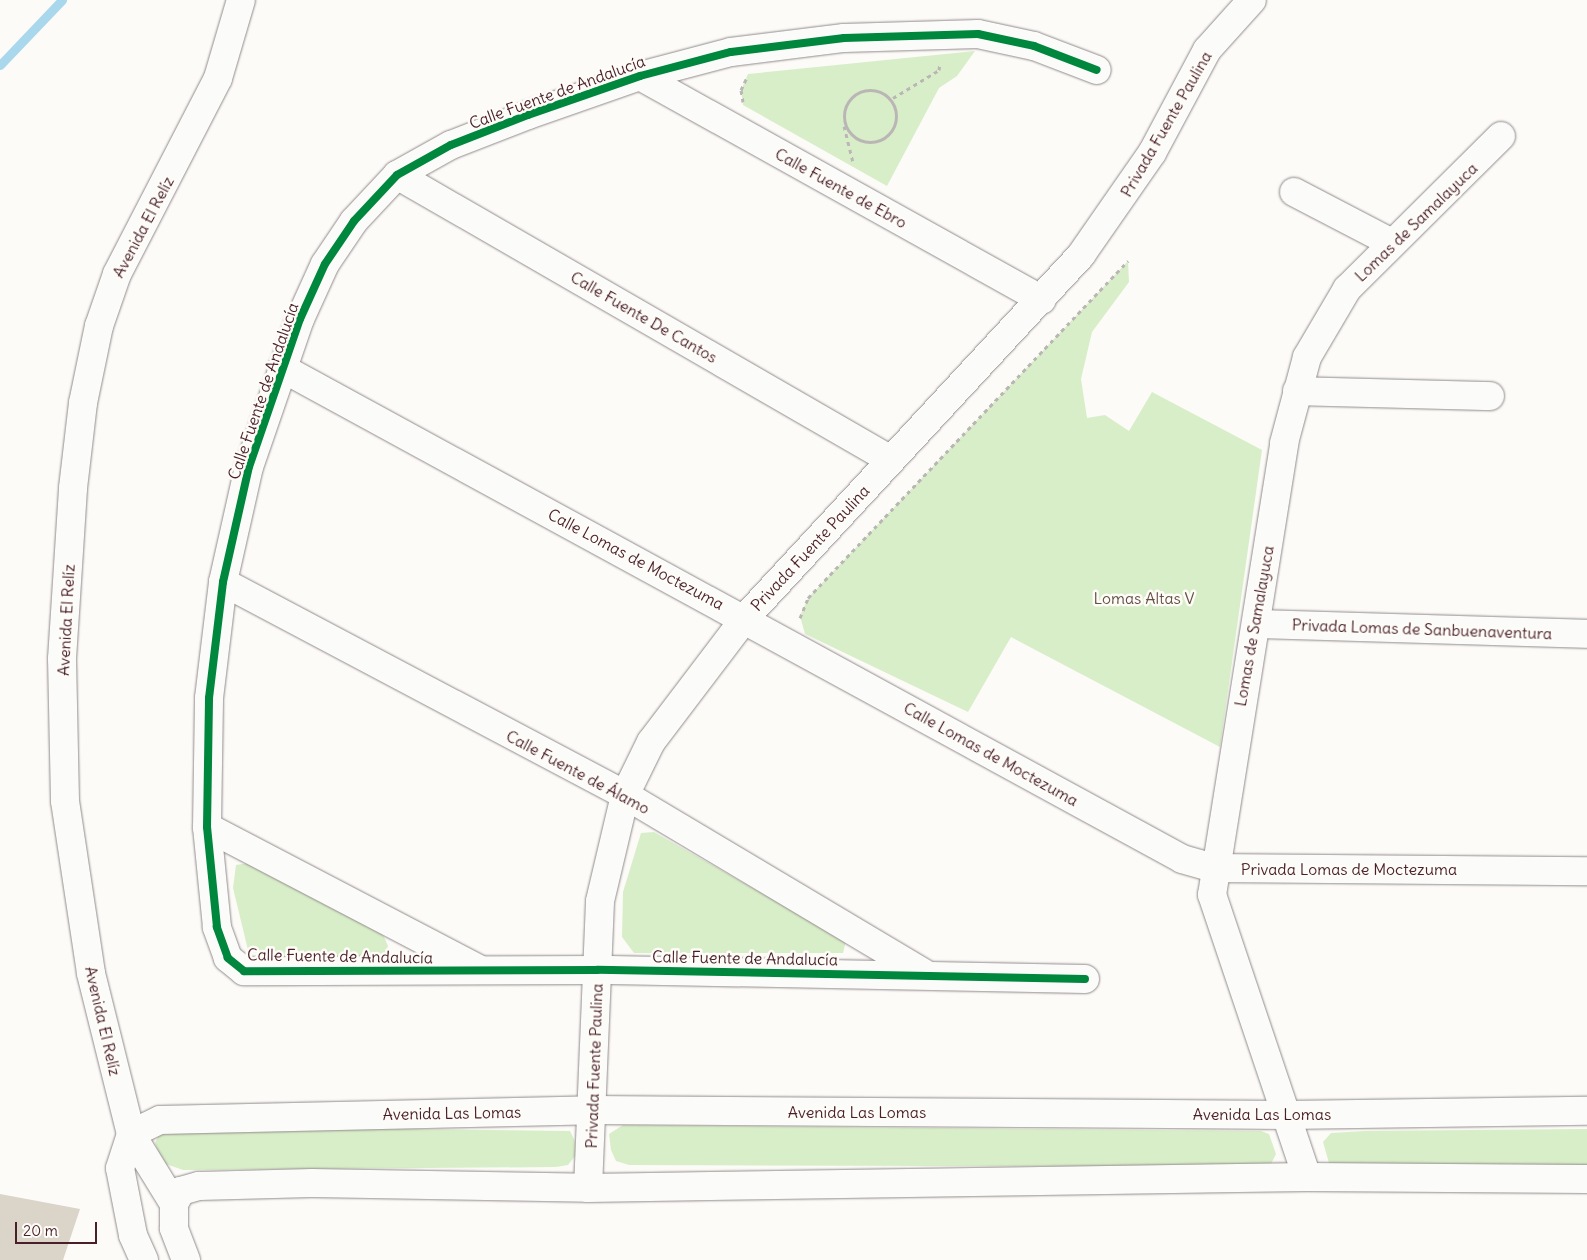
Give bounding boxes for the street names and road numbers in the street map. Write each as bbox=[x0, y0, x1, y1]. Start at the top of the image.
street label: Privada Fuente Paulina bbox=[1116, 48, 1216, 200]
street label: Calle Fuente de Andalucía bbox=[466, 51, 648, 133]
street label: Calle Fuente de Ebro bbox=[772, 144, 910, 232]
street label: Lomas de Samalayuca bbox=[1351, 159, 1481, 285]
street label: Avenida El Relíz bbox=[108, 173, 178, 281]
street label: Calle Fuente De Cantos bbox=[567, 267, 721, 367]
street label: Calle Fuente de Andalucía bbox=[224, 300, 302, 482]
street label: Privada Fuente Paulina bbox=[747, 481, 873, 615]
street label: Calle Lomas de Moctezuma bbox=[545, 504, 727, 614]
street label: Lomas de Samalayuca bbox=[1230, 544, 1278, 708]
street label: Avenida El Relíz bbox=[53, 564, 79, 676]
street label: Privada Lomas de Sanbuenaventura bbox=[1291, 615, 1553, 643]
street label: Calle Lomas de Moctezuma bbox=[900, 698, 1082, 810]
street label: Calle Fuente de Álamo bbox=[503, 726, 653, 818]
street label: Privada Lomas de Moctezuma bbox=[1241, 859, 1457, 879]
street label: Calle Fuente de Andalucía bbox=[247, 945, 433, 967]
street label: Calle Fuente de Andalucía bbox=[652, 947, 838, 969]
street label: Avenida El Relíz bbox=[81, 964, 125, 1078]
street label: Privada Fuente Paulina bbox=[582, 983, 606, 1149]
street label: Avenida Las Lomas bbox=[383, 1102, 521, 1124]
street label: Avenida Las Lomas bbox=[788, 1102, 926, 1122]
street label: Avenida Las Lomas bbox=[1193, 1104, 1331, 1124]

